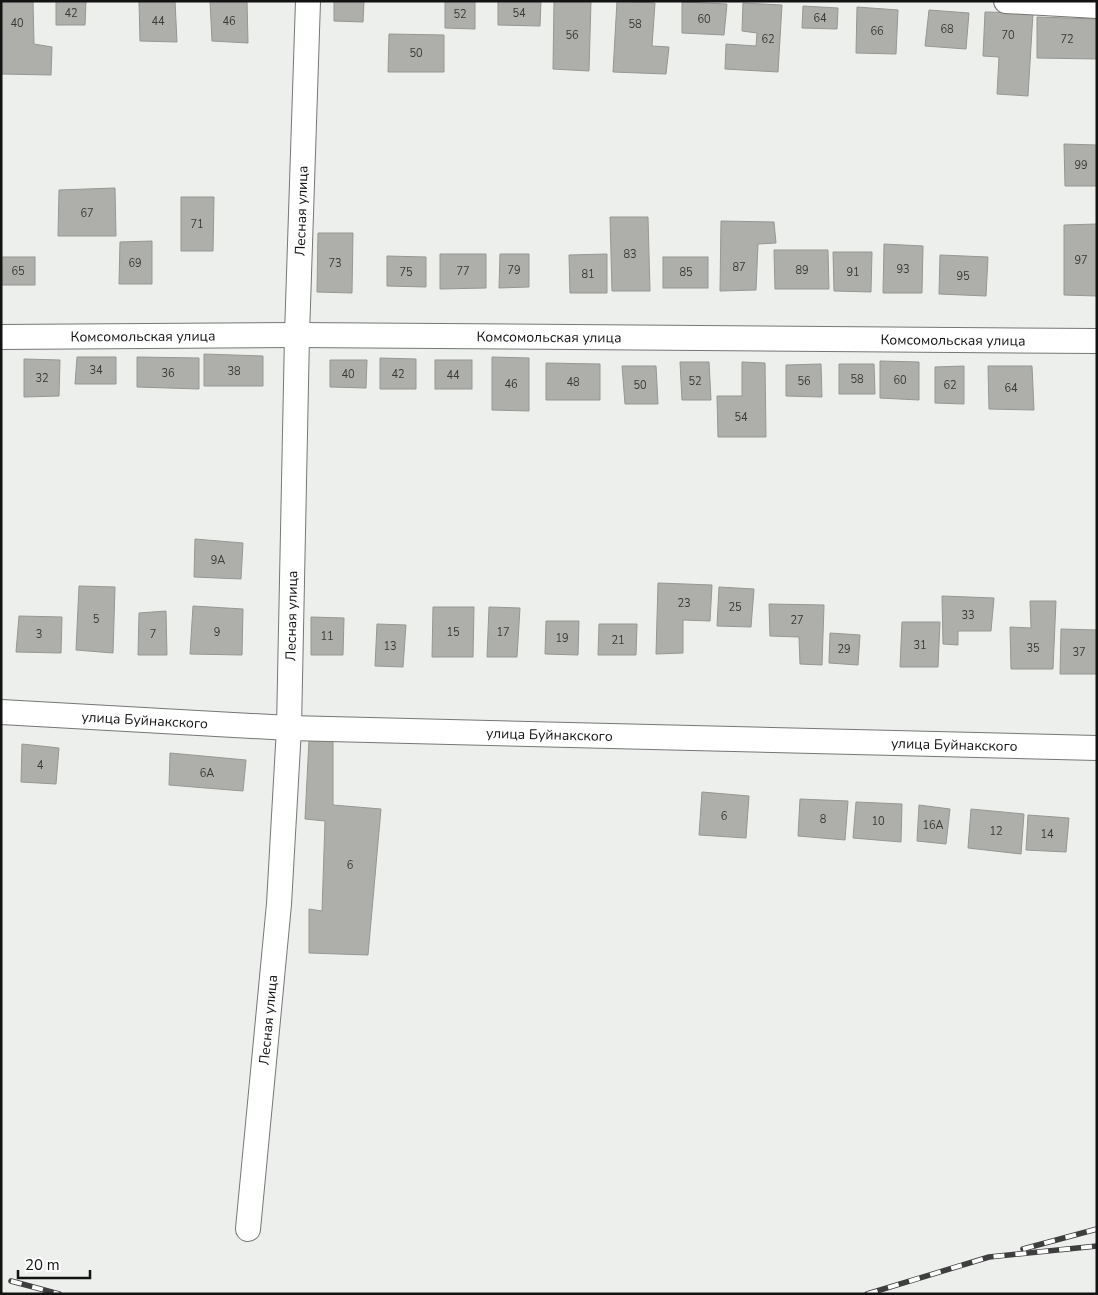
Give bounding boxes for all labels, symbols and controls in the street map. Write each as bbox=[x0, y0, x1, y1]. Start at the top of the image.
house number: 42 bbox=[64, 6, 78, 21]
house number: 54 bbox=[512, 6, 526, 21]
house number: 52 bbox=[453, 7, 467, 22]
house number: 64 bbox=[813, 11, 827, 26]
house number: 60 bbox=[697, 12, 711, 27]
house number: 44 bbox=[151, 14, 165, 29]
house number: 46 bbox=[222, 14, 236, 29]
house number: 40 bbox=[10, 16, 24, 31]
house number: 58 bbox=[628, 17, 642, 32]
house number: 68 bbox=[940, 22, 954, 37]
house number: 66 bbox=[870, 24, 884, 39]
house number: 56 bbox=[565, 28, 579, 43]
house number: 70 bbox=[1001, 28, 1015, 43]
house number: 62 bbox=[761, 32, 775, 47]
house number: 72 bbox=[1060, 32, 1074, 47]
house number: 50 bbox=[409, 46, 423, 61]
house number: 99 bbox=[1074, 158, 1088, 173]
street label: Лесная улица bbox=[290, 165, 312, 256]
house number: 67 bbox=[80, 206, 94, 221]
house number: 71 bbox=[190, 217, 204, 232]
house number: 83 bbox=[623, 247, 637, 262]
house number: 97 bbox=[1074, 253, 1088, 268]
house number: 69 bbox=[128, 256, 142, 271]
house number: 73 bbox=[328, 256, 342, 271]
house number: 87 bbox=[732, 260, 746, 275]
house number: 93 bbox=[896, 262, 910, 277]
house number: 79 bbox=[507, 263, 521, 278]
house number: 89 bbox=[795, 263, 809, 278]
house number: 65 bbox=[11, 264, 25, 279]
house number: 77 bbox=[456, 264, 470, 279]
house number: 75 bbox=[399, 265, 413, 280]
house number: 85 bbox=[679, 265, 693, 280]
house number: 91 bbox=[846, 265, 860, 280]
house number: 81 bbox=[581, 267, 595, 282]
house number: 95 bbox=[956, 269, 970, 284]
street label: Комсомольская улица bbox=[70, 326, 216, 346]
street label: Комсомольская улица bbox=[476, 327, 622, 347]
street label: Комсомольская улица bbox=[880, 330, 1026, 350]
house number: 34 bbox=[89, 363, 103, 378]
house number: 38 bbox=[227, 364, 241, 379]
house number: 36 bbox=[161, 366, 175, 381]
house number: 40 bbox=[341, 367, 355, 382]
house number: 42 bbox=[391, 367, 405, 382]
house number: 44 bbox=[446, 368, 460, 383]
house number: 32 bbox=[35, 371, 49, 386]
house number: 58 bbox=[850, 372, 864, 387]
house number: 60 bbox=[893, 373, 907, 388]
house number: 52 bbox=[688, 374, 702, 389]
house number: 56 bbox=[797, 374, 811, 389]
house number: 48 bbox=[566, 375, 580, 390]
house number: 46 bbox=[504, 377, 518, 392]
house number: 50 bbox=[633, 378, 647, 393]
house number: 62 bbox=[943, 378, 957, 393]
house number: 64 bbox=[1004, 381, 1018, 396]
house number: 54 bbox=[734, 410, 748, 425]
house number: 9А bbox=[211, 553, 225, 568]
street label: Лесная улица bbox=[281, 570, 302, 661]
house number: 23 bbox=[677, 596, 691, 611]
house number: 25 bbox=[728, 600, 742, 615]
house number: 33 bbox=[961, 608, 975, 623]
house number: 5 bbox=[93, 612, 100, 627]
house number: 27 bbox=[790, 613, 804, 628]
house number: 9 bbox=[214, 625, 220, 640]
house number: 15 bbox=[446, 625, 460, 640]
house number: 17 bbox=[496, 625, 510, 640]
house number: 3 bbox=[36, 627, 42, 642]
house number: 7 bbox=[150, 627, 156, 642]
house number: 11 bbox=[320, 629, 334, 644]
house number: 19 bbox=[555, 631, 569, 646]
house number: 21 bbox=[611, 633, 625, 648]
house number: 31 bbox=[913, 638, 927, 653]
house number: 13 bbox=[383, 639, 397, 654]
house number: 35 bbox=[1026, 641, 1040, 656]
house number: 29 bbox=[837, 642, 851, 657]
house number: 37 bbox=[1072, 645, 1086, 660]
street label: улица Буйнакского bbox=[81, 707, 209, 733]
street label: улица Буйнакского bbox=[486, 723, 613, 746]
street label: улица Буйнакского bbox=[891, 733, 1018, 756]
house number: 4 bbox=[37, 758, 44, 773]
house number: 6А bbox=[200, 766, 214, 781]
house number: 6 bbox=[721, 809, 728, 824]
house number: 8 bbox=[820, 812, 827, 827]
house number: 10 bbox=[871, 814, 885, 829]
house number: 16А bbox=[922, 818, 944, 833]
house number: 12 bbox=[989, 824, 1003, 839]
house number: 14 bbox=[1040, 827, 1054, 842]
house number: 6 bbox=[347, 858, 354, 873]
street label: Лесная улица bbox=[254, 974, 282, 1066]
scale bar bbox=[18, 1248, 90, 1280]
text: 20 m bbox=[25, 1255, 60, 1275]

